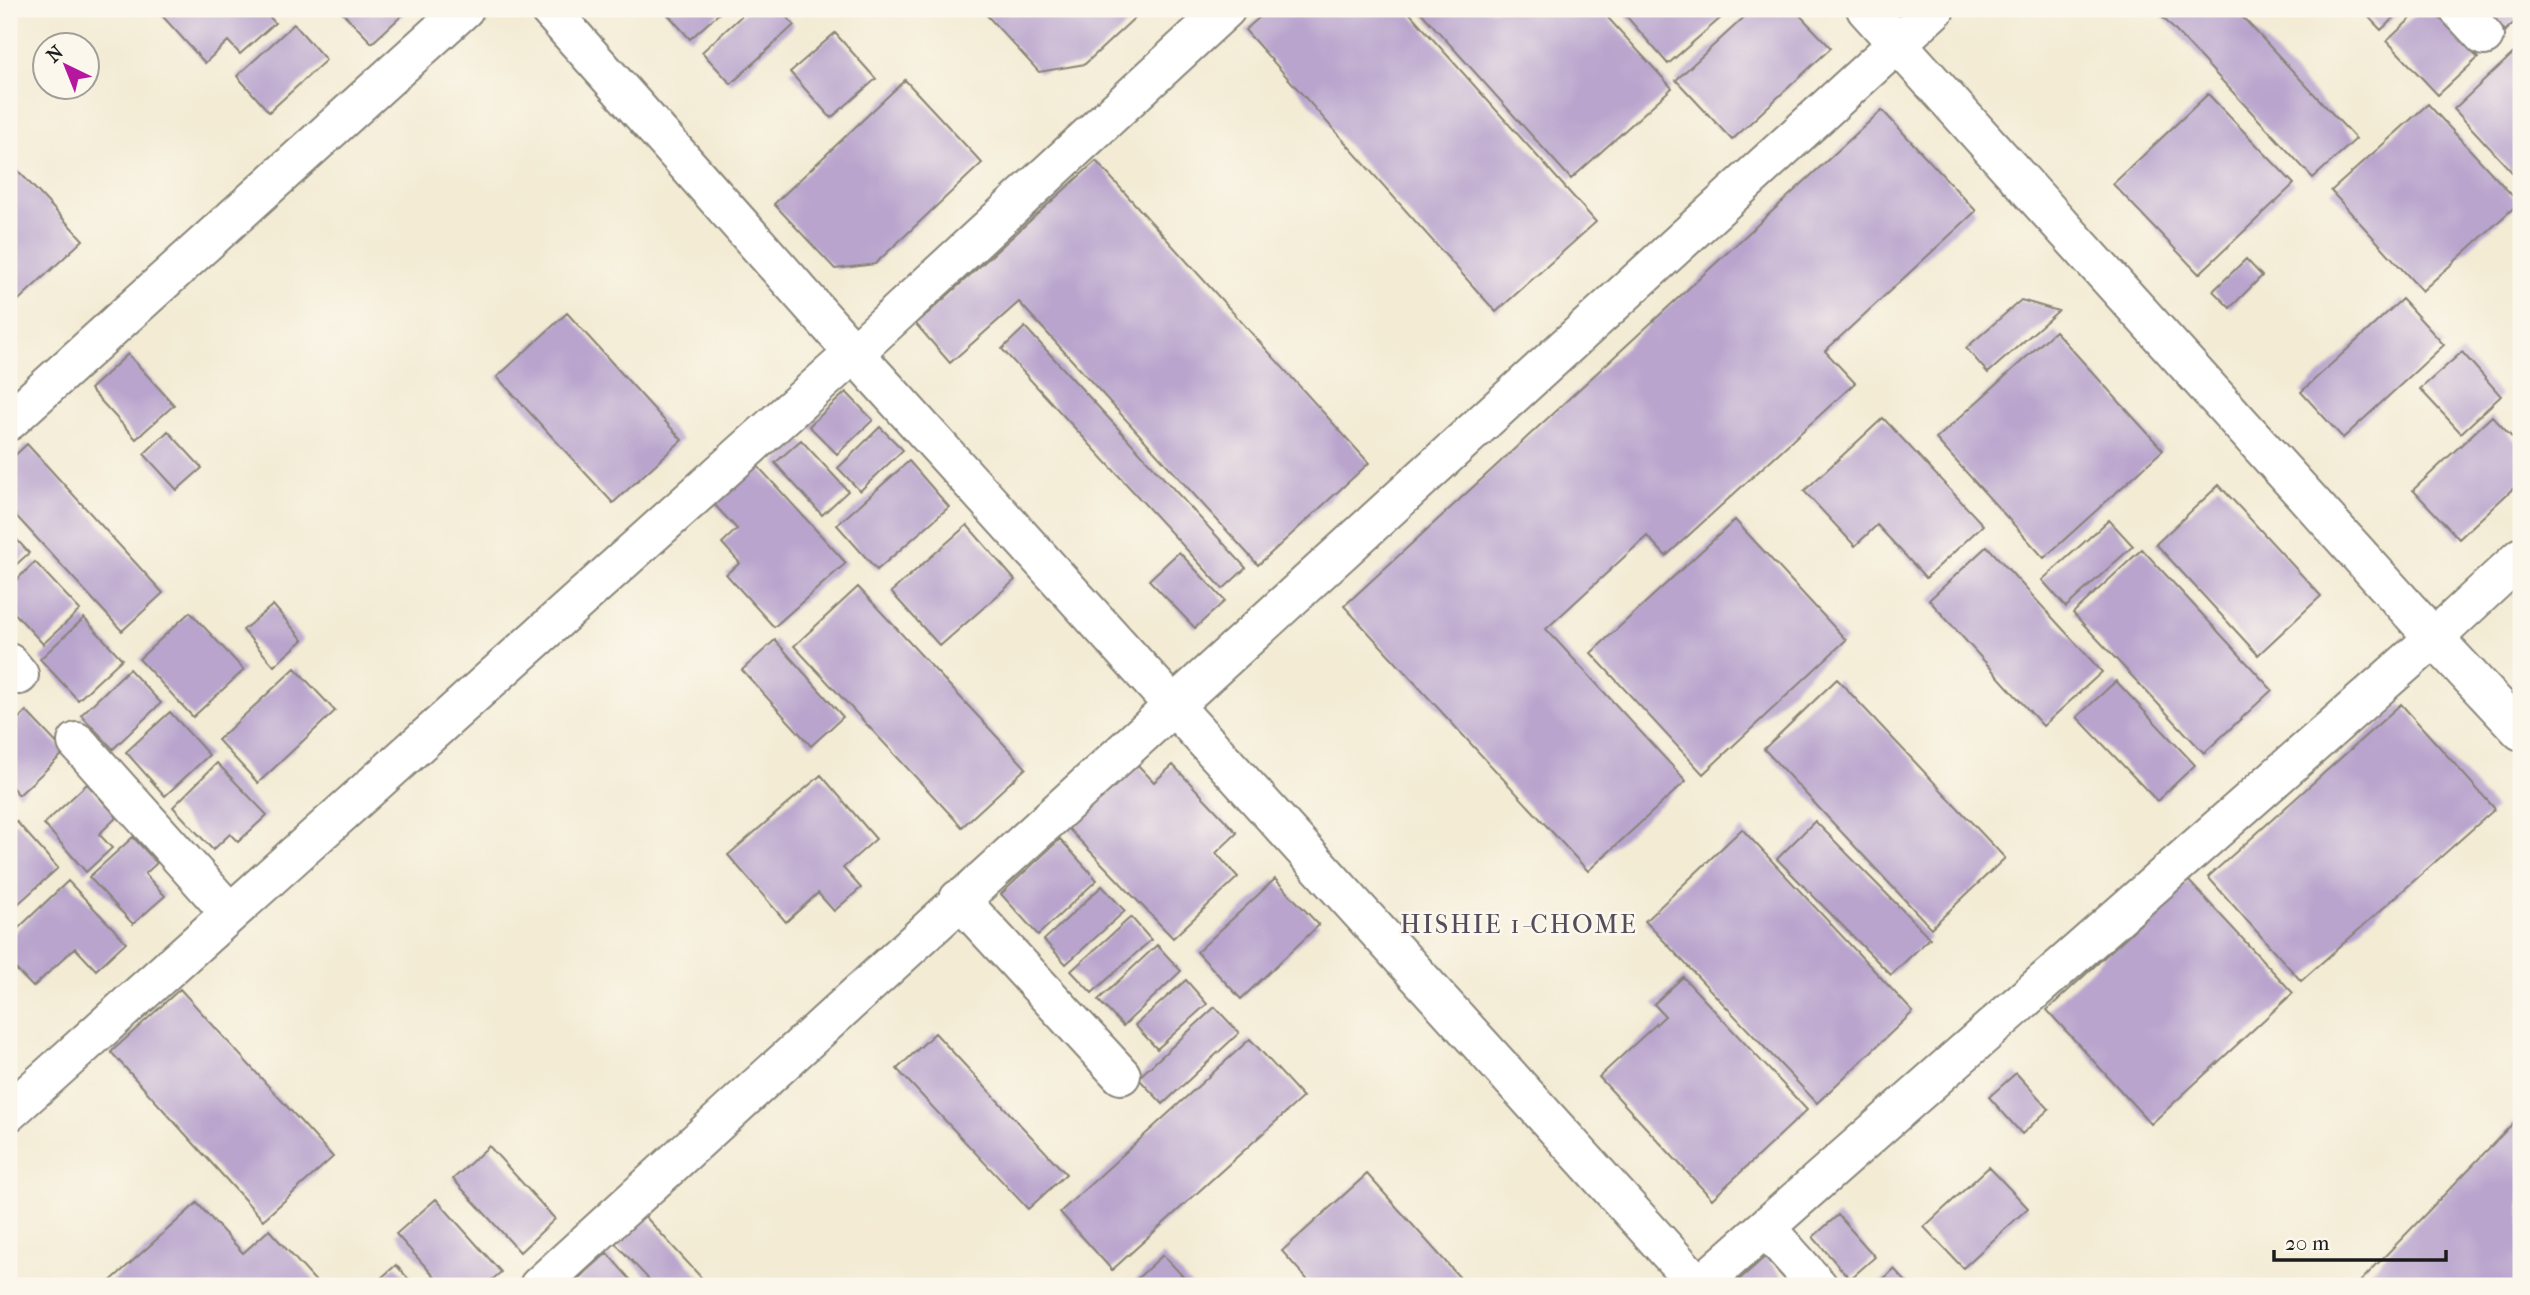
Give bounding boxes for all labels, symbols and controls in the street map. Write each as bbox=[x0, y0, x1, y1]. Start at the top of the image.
north arrow bbox=[32, 32, 102, 102]
text: N bbox=[42, 41, 68, 67]
district label: HISHIE 1-CHOME bbox=[1400, 909, 1638, 940]
scale bar bbox=[2274, 1218, 2446, 1262]
text: 20 m bbox=[2285, 1231, 2330, 1255]

